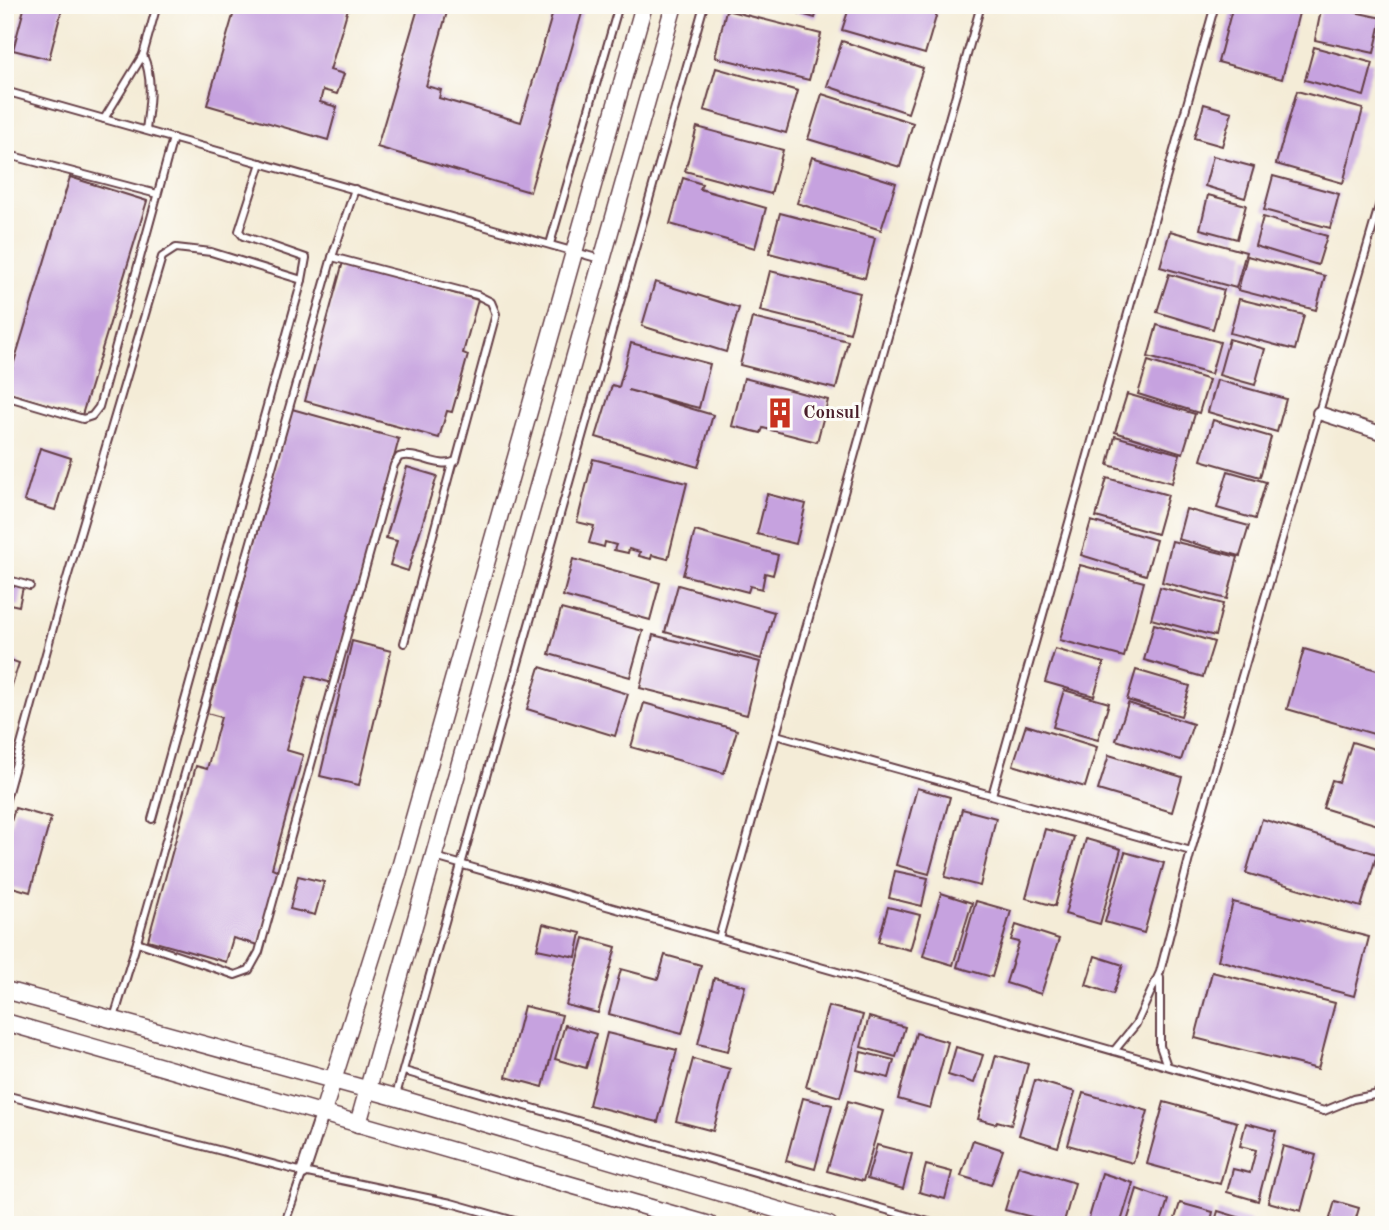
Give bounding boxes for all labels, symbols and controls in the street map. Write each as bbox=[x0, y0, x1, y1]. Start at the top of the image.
building icon: Consul bbox=[763, 396, 797, 430]
place label: Consul bbox=[803, 404, 860, 423]

